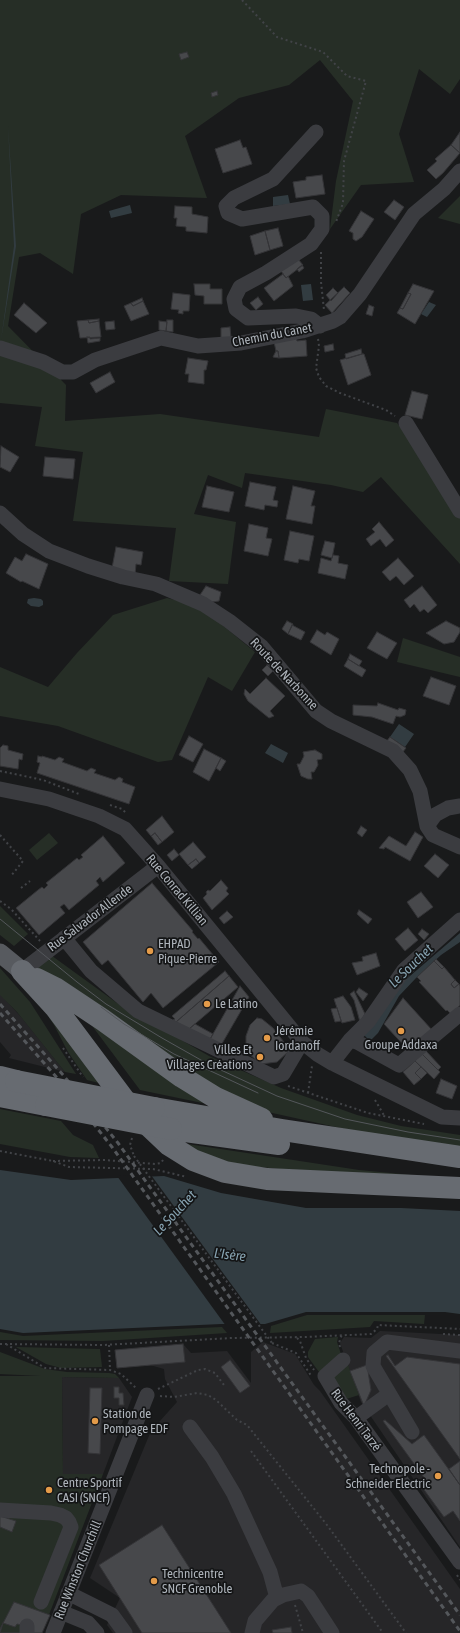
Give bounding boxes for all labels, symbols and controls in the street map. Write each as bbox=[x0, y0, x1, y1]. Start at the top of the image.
street label: Chemin du Canet bbox=[231, 320, 313, 350]
street label: Route de Narbonne bbox=[247, 635, 321, 713]
street label: Rue Conrad Killian bbox=[143, 851, 211, 929]
street label: Rue Salvador Allende bbox=[45, 881, 135, 955]
place label: EHPAD Pique-Pierre bbox=[158, 936, 217, 967]
water label: Le Souchet bbox=[385, 941, 437, 991]
marker: EHPAD Pique-Pierre bbox=[145, 946, 155, 956]
place label: Le Latino bbox=[215, 996, 258, 1012]
marker: Le Latino bbox=[202, 999, 212, 1009]
place label: Jérémie Iordanoff bbox=[275, 1023, 320, 1054]
marker: Groupe Addaxa bbox=[396, 1026, 406, 1036]
marker: Jérémie Iordanoff bbox=[262, 1033, 272, 1043]
place label: Groupe Addaxa bbox=[365, 1037, 437, 1053]
place label: Villes Et Villages Créations bbox=[167, 1042, 252, 1073]
marker: Villes Et Villages Créations bbox=[255, 1052, 265, 1062]
water label: Le Souchet bbox=[150, 1187, 200, 1239]
water label: L'Isère bbox=[213, 1245, 247, 1265]
street label: Rue Henri Tarzé bbox=[328, 1386, 384, 1454]
place label: Station de Pompage EDF bbox=[103, 1406, 168, 1437]
marker: Station de Pompage EDF bbox=[90, 1416, 100, 1426]
place label: Technopole - Schneider Electric bbox=[346, 1461, 430, 1492]
marker: Technopole - Schneider Electric bbox=[433, 1471, 443, 1481]
place label: Centre Sportif CASI (SNCF) bbox=[57, 1475, 122, 1506]
marker: Centre Sportif CASI (SNCF) bbox=[44, 1485, 54, 1495]
street label: Rue Winston Churchill bbox=[51, 1518, 105, 1622]
place label: Technicentre SNCF Grenoble bbox=[162, 1566, 232, 1597]
marker: Technicentre SNCF Grenoble bbox=[149, 1576, 159, 1586]

